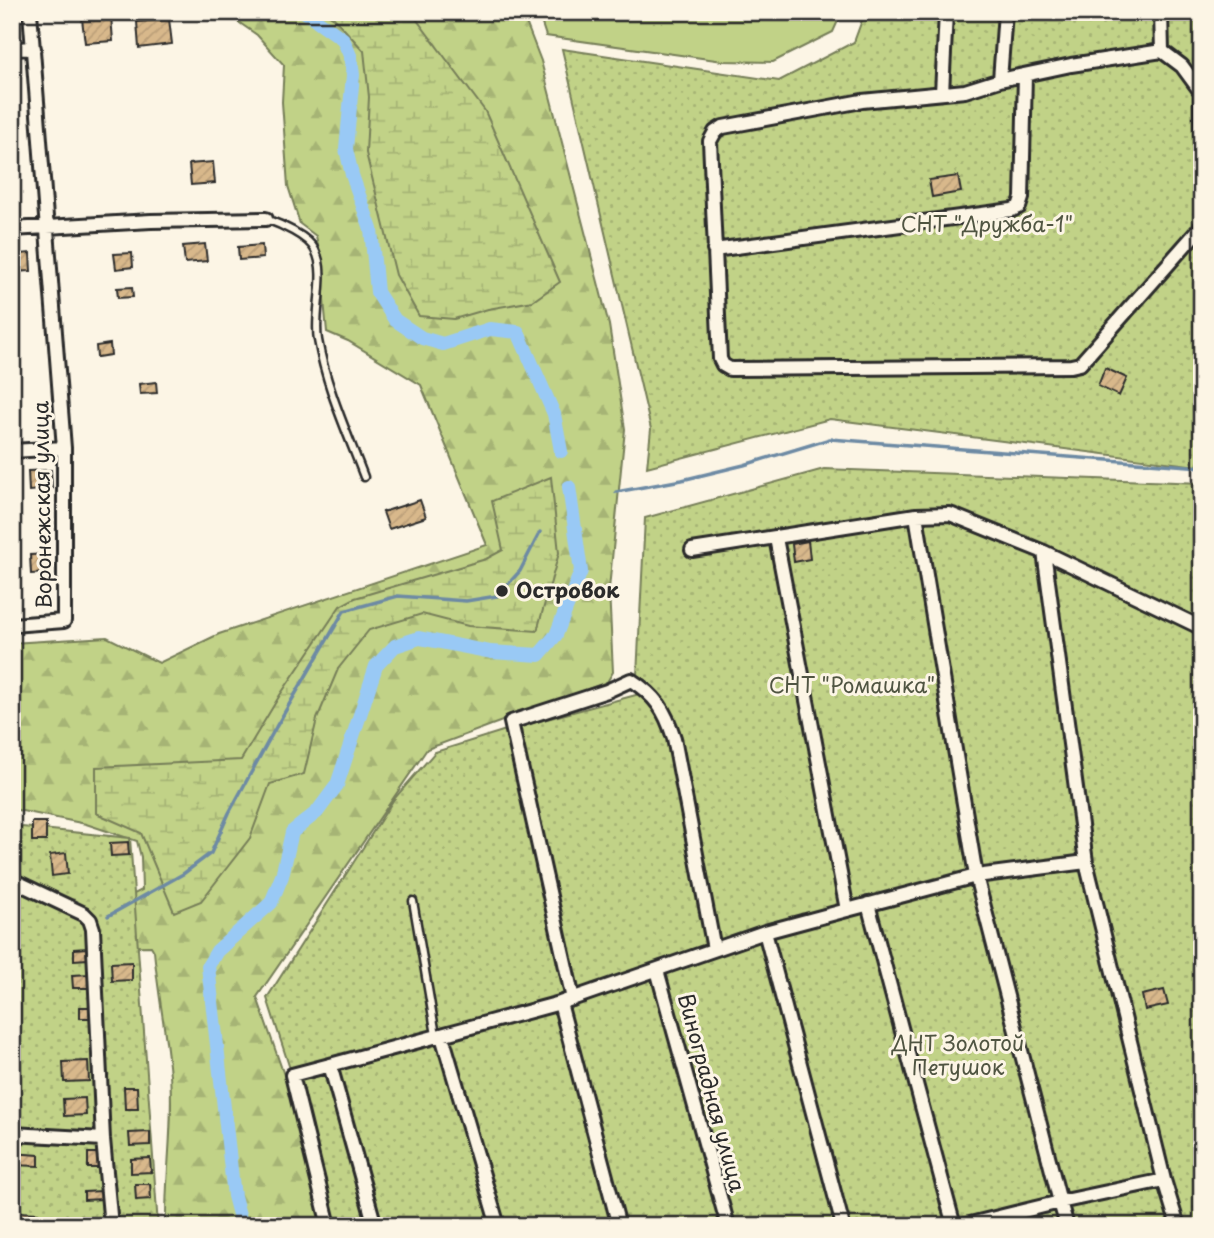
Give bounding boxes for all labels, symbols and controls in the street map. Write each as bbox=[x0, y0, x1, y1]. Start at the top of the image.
park label: СНТ "Дружба-1" bbox=[901, 207, 1073, 239]
street label: Воронежская улица bbox=[23, 400, 59, 609]
place label: Островок bbox=[516, 573, 620, 605]
marker: Островок bbox=[494, 583, 510, 599]
park label: СНТ "Ромашка" bbox=[769, 668, 935, 700]
street label: Виноградная улица bbox=[671, 990, 755, 1196]
park label: ДНТ Золотой Петушок bbox=[891, 1026, 1024, 1082]

